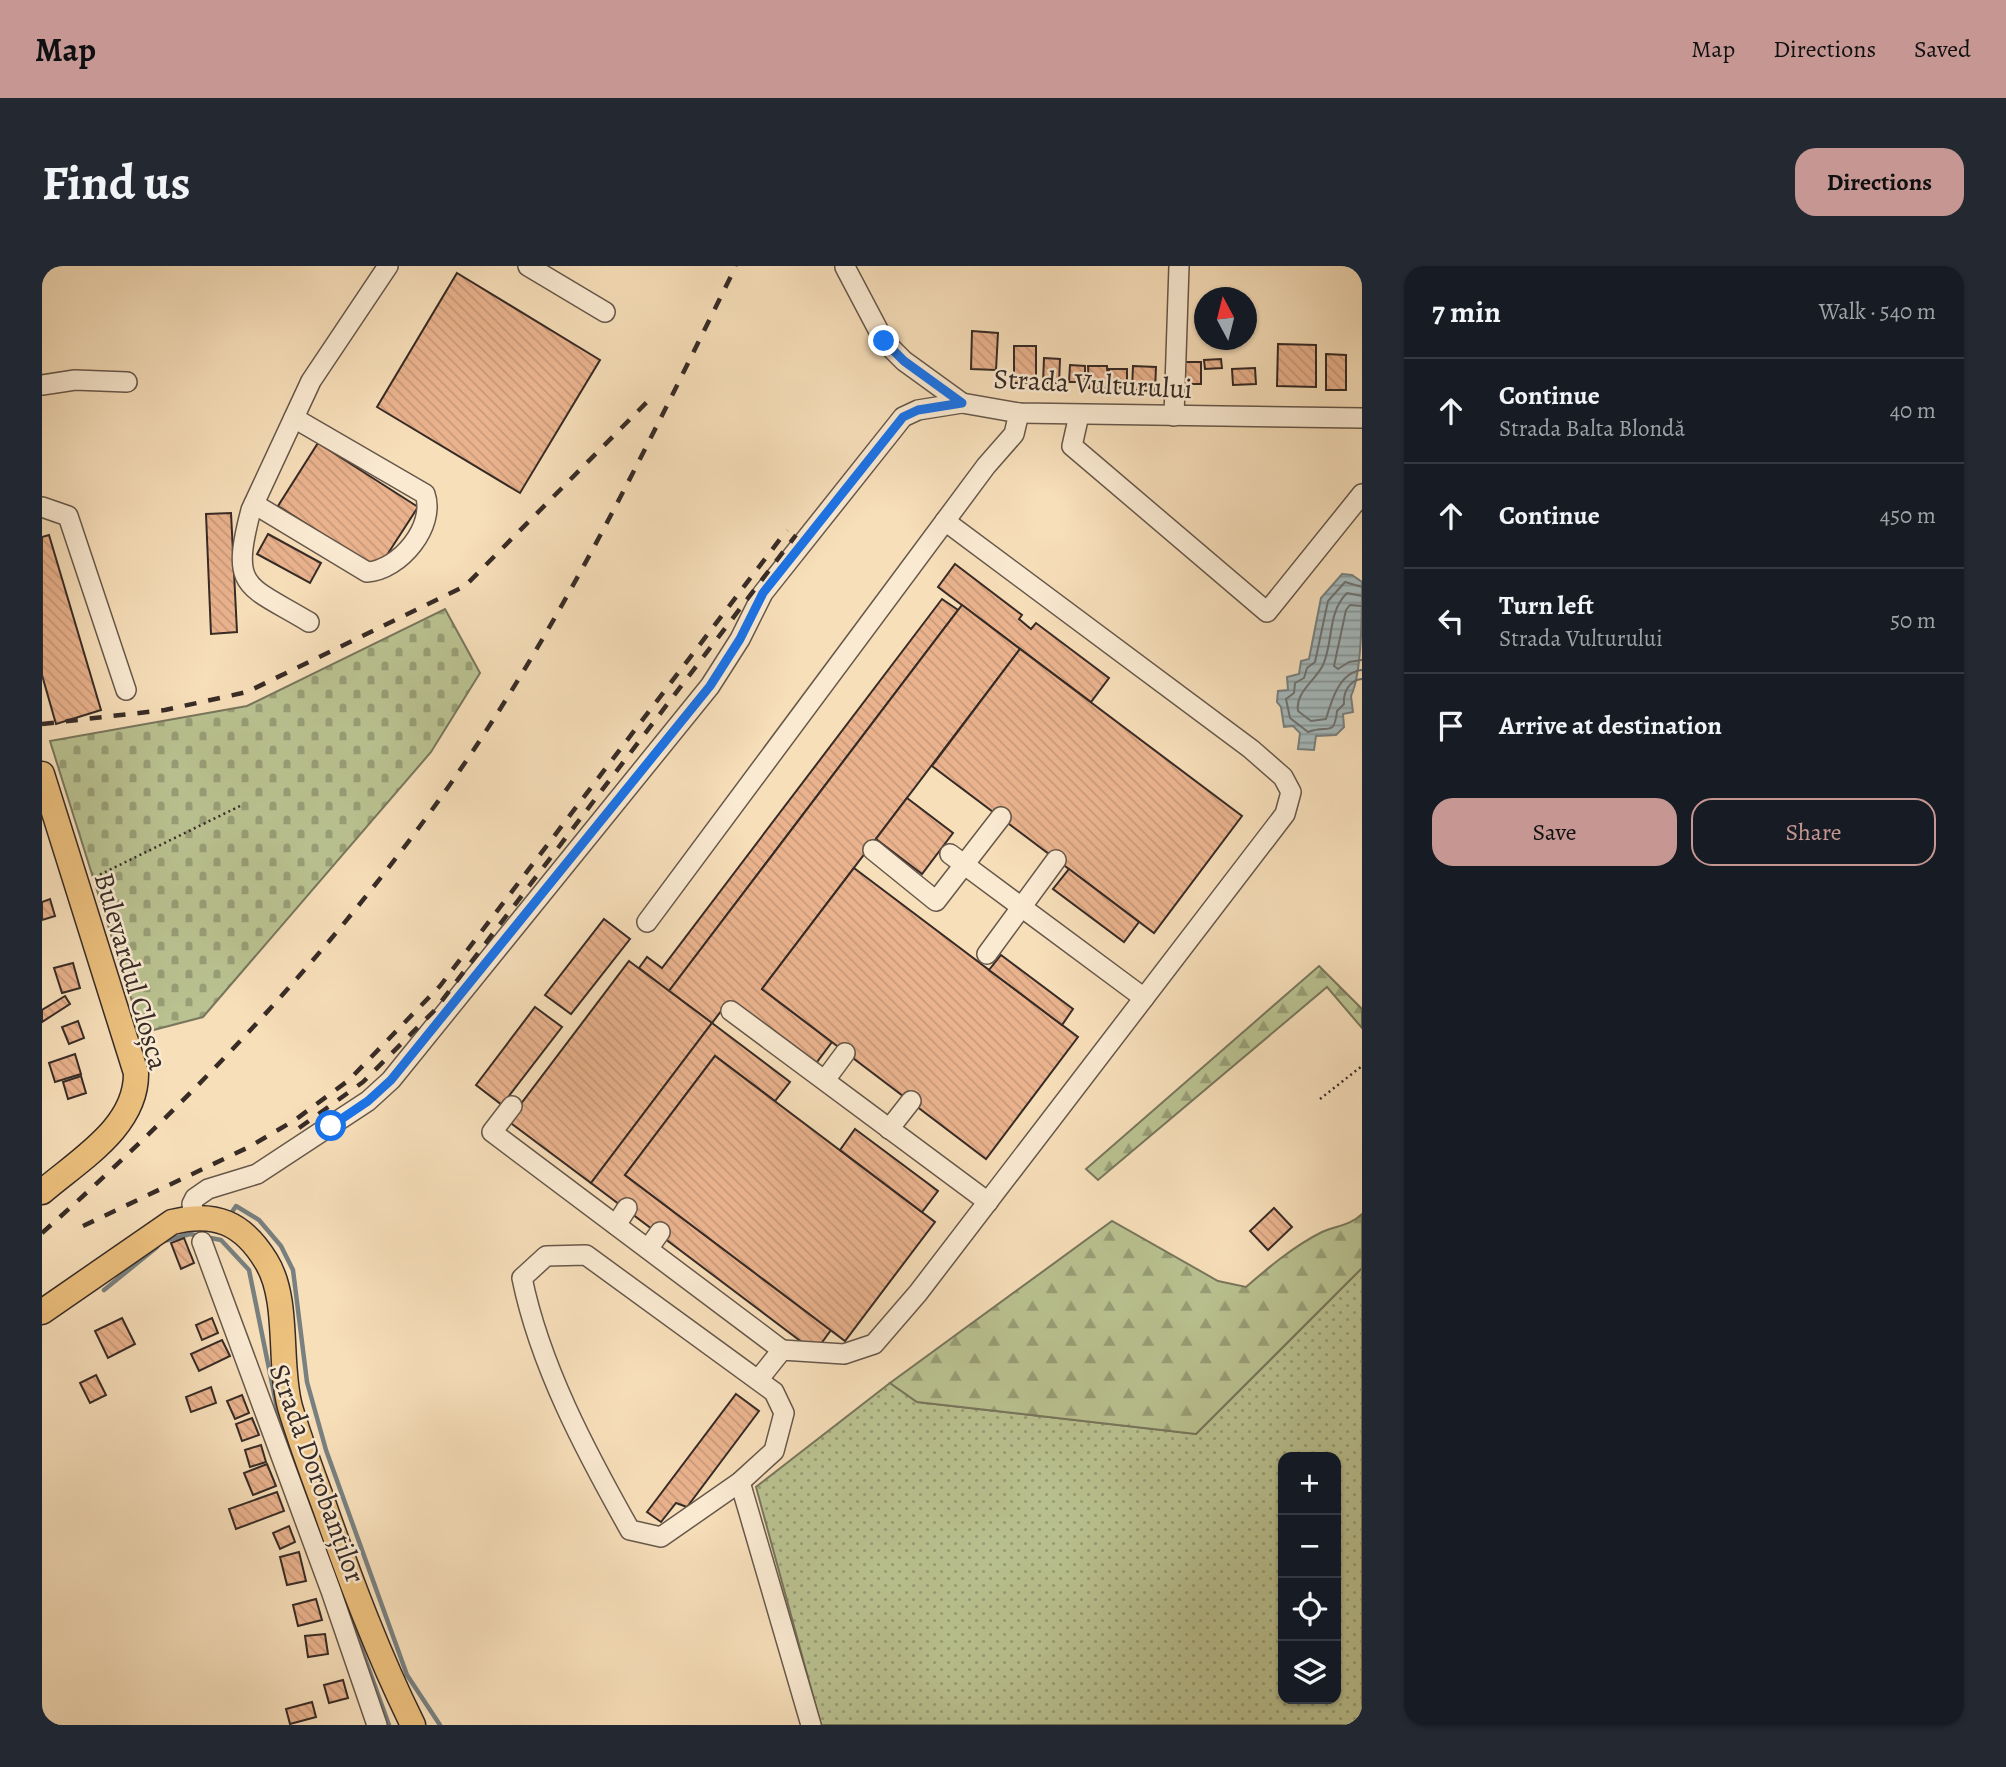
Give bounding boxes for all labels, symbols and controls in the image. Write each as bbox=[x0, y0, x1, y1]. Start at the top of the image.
text: Map bbox=[35, 27, 96, 72]
text: Map bbox=[1691, 33, 1735, 65]
text: Directions bbox=[1773, 33, 1876, 65]
text: Saved bbox=[1914, 33, 1971, 65]
button: Directions bbox=[1795, 148, 1964, 216]
text: Find us bbox=[42, 149, 190, 216]
north arrow bbox=[1194, 287, 1257, 350]
text: 7 min bbox=[1432, 292, 1501, 332]
text: Walk · 540 m bbox=[1819, 296, 1936, 327]
route end bbox=[868, 325, 899, 356]
street label: Strada Vulturului bbox=[992, 360, 1193, 408]
text: Continue bbox=[1499, 378, 1600, 413]
icon: ahead bbox=[1432, 392, 1470, 430]
text: 40 m bbox=[1890, 395, 1936, 426]
text: Strada Balta Blondă bbox=[1499, 413, 1685, 444]
icon: ahead bbox=[1432, 497, 1470, 535]
text: Continue bbox=[1499, 498, 1600, 533]
text: 450 m bbox=[1880, 500, 1936, 531]
text: Turn left bbox=[1499, 588, 1594, 623]
icon: left bbox=[1432, 602, 1470, 640]
text: 50 m bbox=[1890, 605, 1936, 636]
text: Strada Vulturului bbox=[1499, 623, 1663, 654]
icon: arrive bbox=[1432, 707, 1470, 745]
text: Arrive at destination bbox=[1499, 708, 1722, 743]
button: Save bbox=[1432, 798, 1677, 866]
button: Share bbox=[1691, 798, 1936, 866]
street label: Bulevardul Cloșca bbox=[85, 868, 177, 1074]
route start bbox=[315, 1110, 346, 1141]
street label: Strada Dorobanților bbox=[260, 1359, 374, 1588]
map controls bbox=[1278, 1452, 1341, 1704]
button: + bbox=[1278, 1452, 1341, 1515]
button: − bbox=[1278, 1515, 1341, 1578]
button: locate bbox=[1278, 1578, 1341, 1641]
button: layers bbox=[1278, 1641, 1341, 1704]

